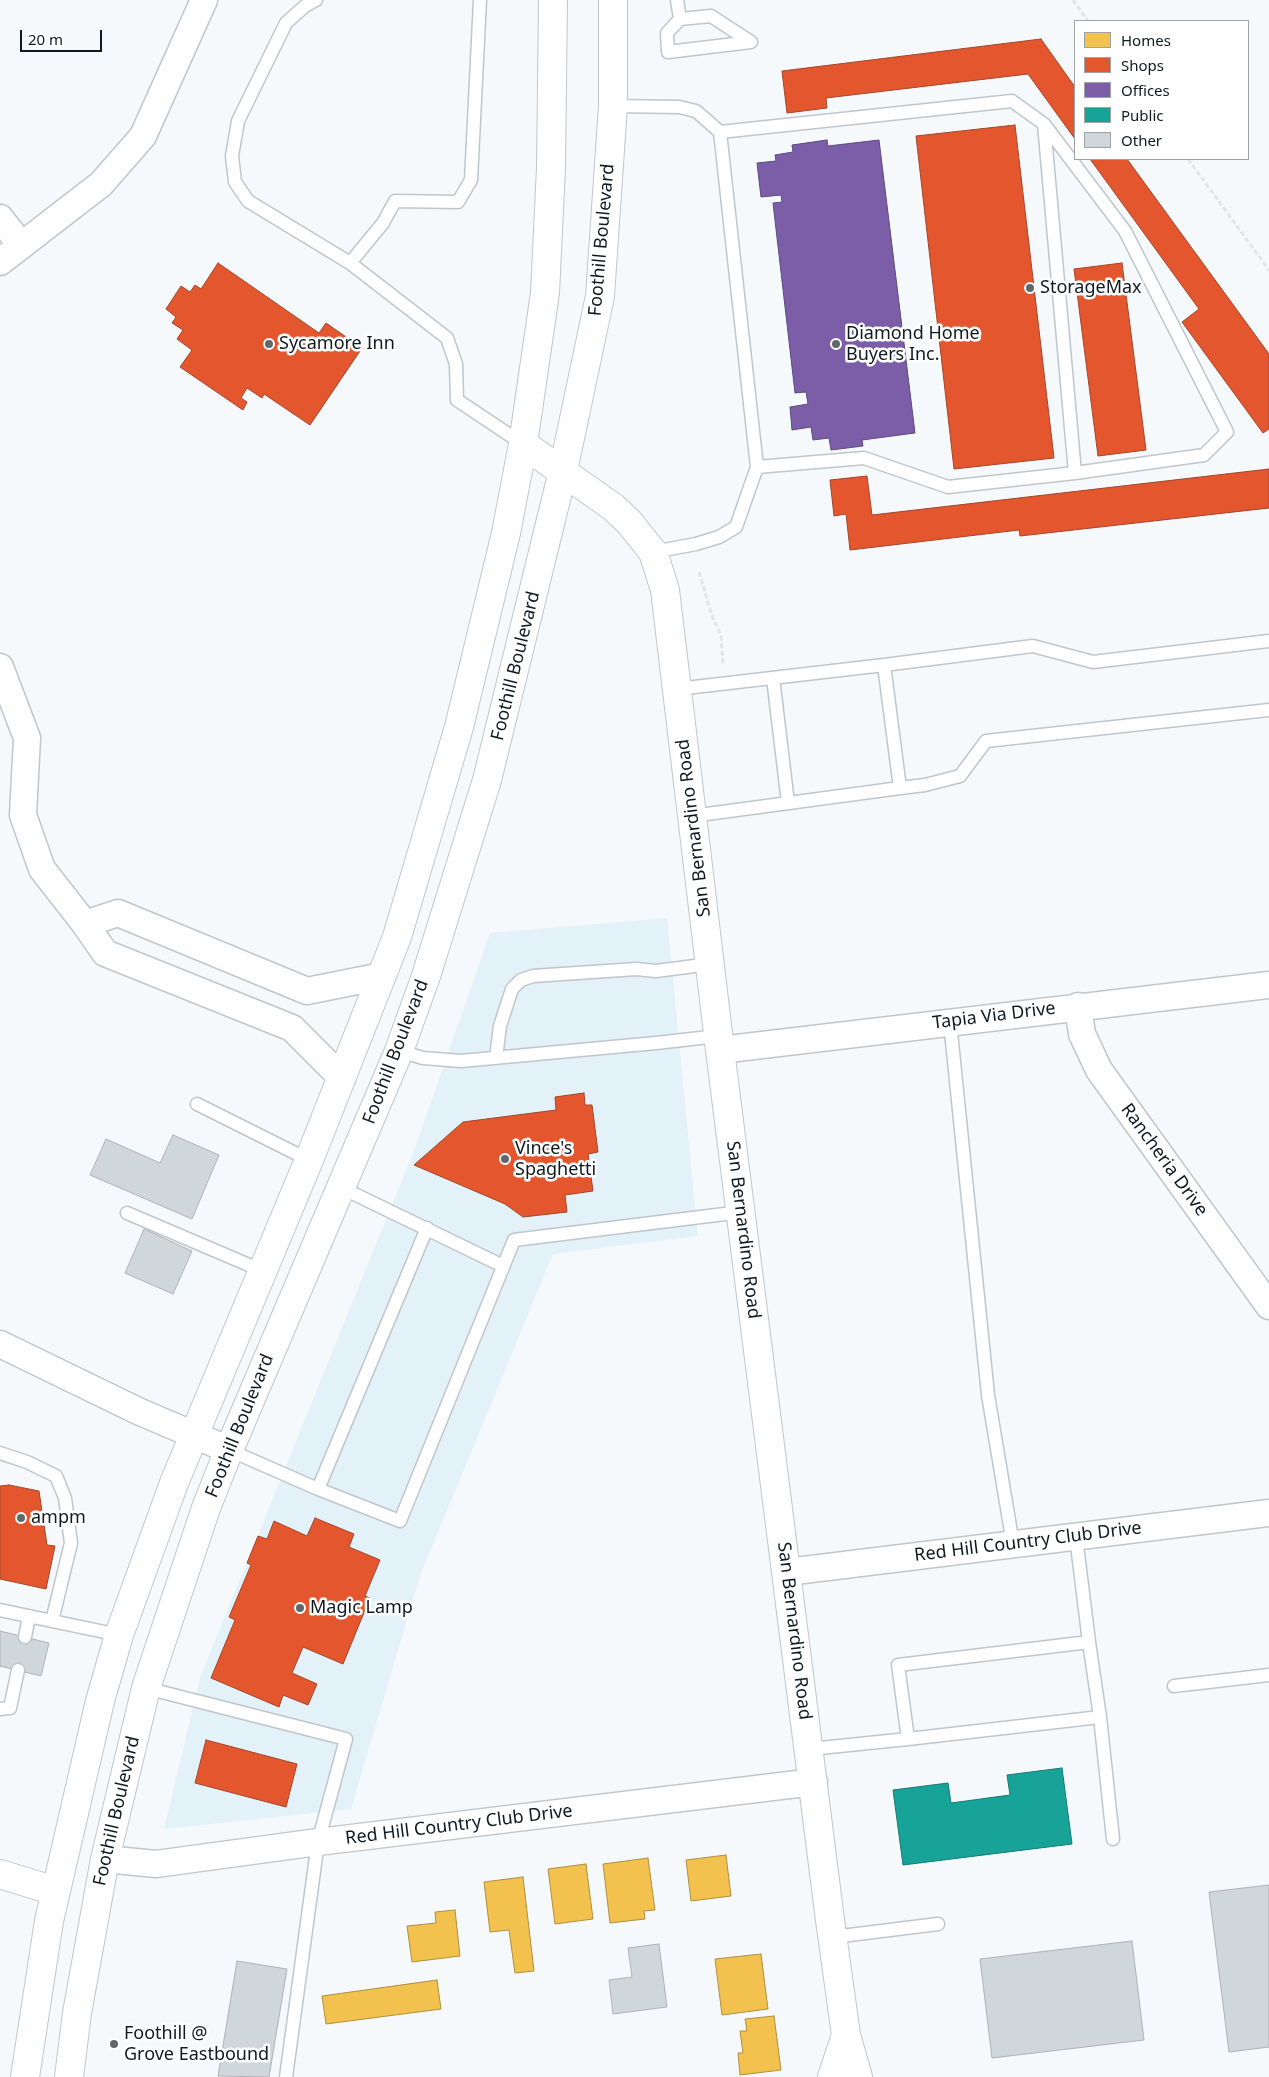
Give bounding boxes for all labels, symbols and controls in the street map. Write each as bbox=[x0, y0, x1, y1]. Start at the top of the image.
scale bar bbox=[22, 20, 105, 52]
legend bbox=[1074, 20, 1249, 160]
text: 20 m bbox=[28, 29, 63, 49]
text: Homes bbox=[1121, 30, 1171, 50]
text: Shops bbox=[1121, 55, 1164, 75]
text: Offices bbox=[1121, 80, 1170, 100]
text: Public bbox=[1121, 105, 1164, 125]
text: Other bbox=[1121, 130, 1162, 150]
street label: Foothill Boulevard bbox=[585, 163, 619, 317]
place label: StorageMax bbox=[1040, 277, 1142, 299]
marker: StorageMax bbox=[1024, 282, 1036, 294]
place label: Diamond Home Buyers Inc. bbox=[846, 323, 980, 366]
place label: Sycamore Inn bbox=[279, 333, 395, 355]
marker: Sycamore Inn bbox=[263, 338, 275, 350]
marker: Diamond Home Buyers Inc. bbox=[830, 338, 842, 350]
street label: Foothill Boulevard bbox=[487, 589, 545, 743]
street label: San Bernardino Road bbox=[672, 738, 716, 918]
street label: Foothill Boulevard bbox=[359, 977, 433, 1127]
street label: Tapia Via Drive bbox=[931, 998, 1057, 1034]
street label: Rancheria Drive bbox=[1116, 1100, 1212, 1220]
place label: Vince's Spaghetti bbox=[515, 1138, 596, 1180]
street label: San Bernardino Road bbox=[721, 1140, 765, 1320]
marker: Vince's Spaghetti bbox=[499, 1153, 511, 1165]
street label: Foothill Boulevard bbox=[201, 1351, 279, 1501]
place label: ampm bbox=[31, 1507, 86, 1529]
marker: ampm bbox=[15, 1512, 27, 1524]
street label: Red Hill Country Club Drive bbox=[913, 1517, 1143, 1567]
street label: San Bernardino Road bbox=[772, 1541, 816, 1721]
place label: Magic Lamp bbox=[310, 1597, 413, 1619]
marker: Magic Lamp bbox=[294, 1602, 306, 1614]
street label: Foothill Boulevard bbox=[89, 1734, 145, 1888]
street label: Red Hill Country Club Drive bbox=[344, 1800, 574, 1850]
place label: Foothill @ Grove Eastbound bbox=[124, 2023, 269, 2066]
marker: Foothill @ Grove Eastbound bbox=[108, 2038, 120, 2050]

